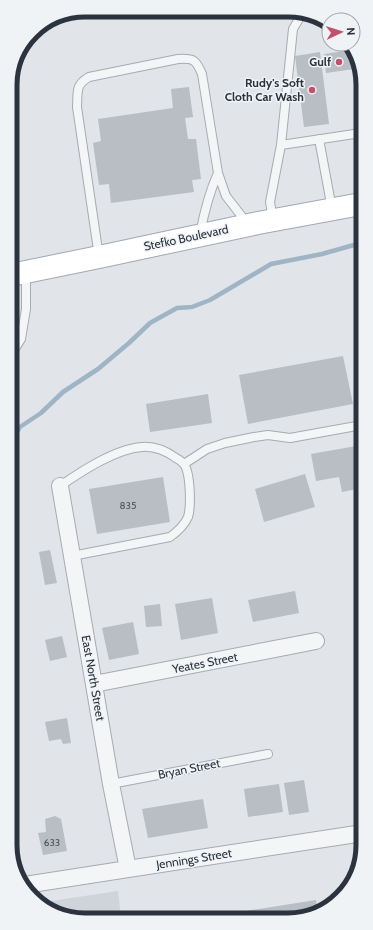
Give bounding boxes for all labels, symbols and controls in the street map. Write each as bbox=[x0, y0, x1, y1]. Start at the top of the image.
north arrow bbox=[321, 12, 361, 52]
text: N bbox=[344, 27, 358, 36]
place label: Gulf bbox=[309, 54, 331, 69]
marker: Gulf bbox=[334, 57, 344, 67]
place label: Rudy's Soft Cloth Car Wash bbox=[225, 75, 304, 104]
marker: Rudy's Soft Cloth Car Wash bbox=[307, 85, 317, 95]
street label: Stefko Boulevard bbox=[142, 221, 230, 254]
house number: 835 bbox=[120, 499, 136, 512]
street label: East North Street bbox=[79, 634, 108, 722]
street label: Yeates Street bbox=[170, 649, 239, 676]
street label: Bryan Street bbox=[157, 755, 221, 782]
house number: 633 bbox=[44, 836, 60, 849]
street label: Jennings Street bbox=[154, 845, 233, 872]

